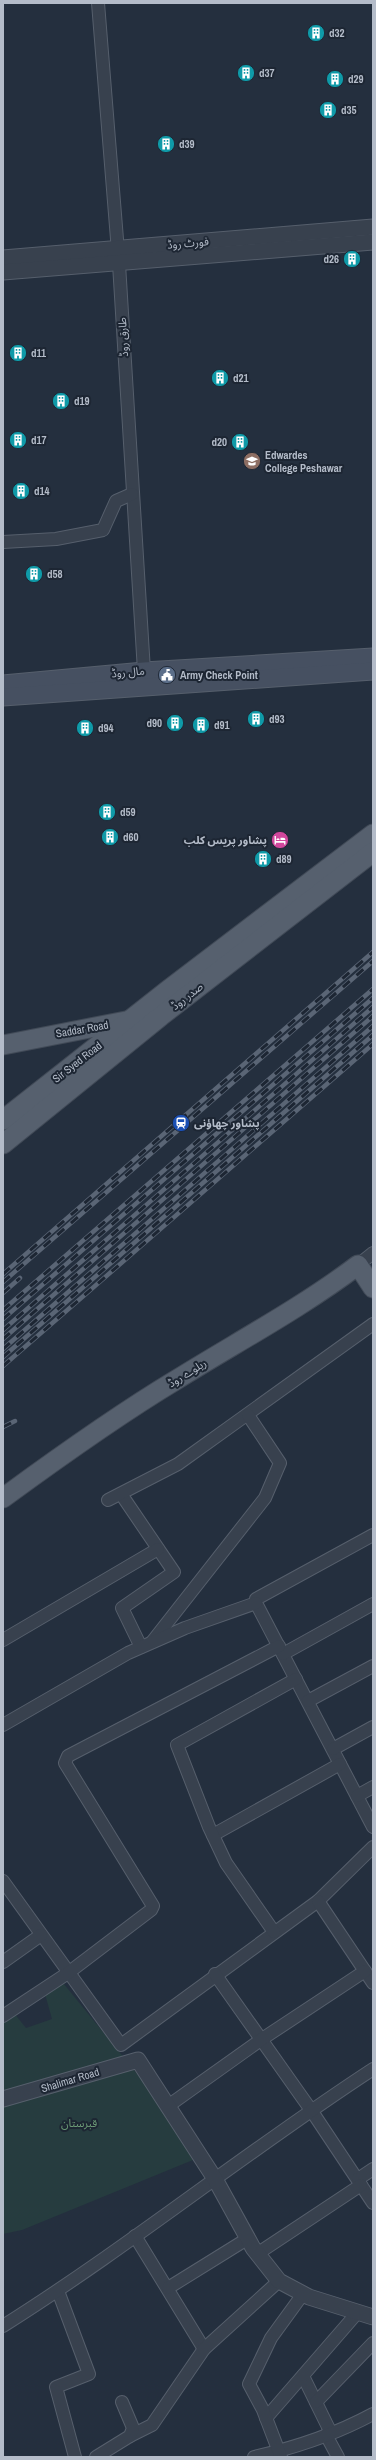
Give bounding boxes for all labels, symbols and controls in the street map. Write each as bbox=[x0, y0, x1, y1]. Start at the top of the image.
building icon: d32 bbox=[306, 23, 326, 43]
place label: d32 bbox=[329, 26, 345, 40]
building icon: d37 bbox=[236, 63, 256, 83]
place label: d37 bbox=[259, 66, 275, 80]
building icon: d29 bbox=[325, 69, 345, 89]
place label: d29 bbox=[348, 72, 364, 86]
building icon: d35 bbox=[318, 100, 338, 120]
place label: d35 bbox=[341, 103, 357, 117]
building icon: d39 bbox=[156, 134, 176, 154]
place label: d39 bbox=[179, 137, 195, 151]
street label: فورٹ روڈ bbox=[167, 234, 210, 252]
building icon: d26 bbox=[342, 249, 362, 269]
place label: d26 bbox=[323, 252, 339, 266]
street label: طارق روڈ bbox=[115, 317, 131, 357]
building icon: d11 bbox=[8, 343, 28, 363]
place label: d11 bbox=[31, 346, 46, 360]
building icon: d21 bbox=[210, 368, 230, 388]
place label: d21 bbox=[233, 371, 249, 385]
building icon: d19 bbox=[51, 391, 71, 411]
place label: d19 bbox=[74, 394, 90, 408]
building icon: d17 bbox=[8, 430, 28, 450]
building icon: d20 bbox=[230, 432, 250, 452]
place label: d17 bbox=[31, 433, 47, 447]
place label: d20 bbox=[211, 435, 227, 449]
place label: Edwardes College Peshawar bbox=[265, 448, 343, 475]
school or university icon: Edwardes College Peshawar bbox=[242, 451, 262, 471]
building icon: d14 bbox=[11, 481, 31, 501]
place label: d14 bbox=[34, 484, 50, 498]
building icon: d58 bbox=[24, 564, 44, 584]
place label: d58 bbox=[47, 567, 63, 581]
street label: مال روڈ bbox=[111, 664, 145, 680]
public building icon: Army Check Point bbox=[157, 665, 177, 685]
place label: Army Check Point bbox=[180, 668, 258, 682]
building icon: d93 bbox=[246, 709, 266, 729]
place label: d93 bbox=[269, 712, 285, 726]
building icon: d90 bbox=[165, 713, 185, 733]
building icon: d91 bbox=[191, 715, 211, 735]
place label: d90 bbox=[146, 716, 162, 730]
building icon: d94 bbox=[75, 718, 95, 738]
place label: d91 bbox=[214, 718, 230, 732]
place label: d94 bbox=[98, 721, 114, 735]
building icon: d59 bbox=[97, 802, 117, 822]
place label: d59 bbox=[120, 805, 136, 819]
building icon: d60 bbox=[100, 827, 120, 847]
place label: d60 bbox=[123, 830, 139, 844]
hotel icon: پشاور پریس کلب bbox=[270, 830, 290, 850]
place label: پشاور پریس کلب bbox=[184, 833, 267, 848]
building icon: d89 bbox=[253, 849, 273, 869]
place label: d89 bbox=[276, 852, 292, 866]
street label: صدر روڈ bbox=[168, 979, 206, 1013]
street label: Saddar Road bbox=[55, 1017, 109, 1041]
street label: Sir Syed Road bbox=[50, 1038, 104, 1086]
station icon: پشاور چھاؤنی bbox=[171, 1113, 191, 1133]
place label: پشاور چھاؤنی bbox=[194, 1116, 260, 1131]
street label: ریلوے روڈ bbox=[165, 1356, 209, 1390]
street label: Shalimar Road bbox=[39, 2065, 101, 2095]
park label: قبرستان bbox=[61, 2116, 97, 2130]

